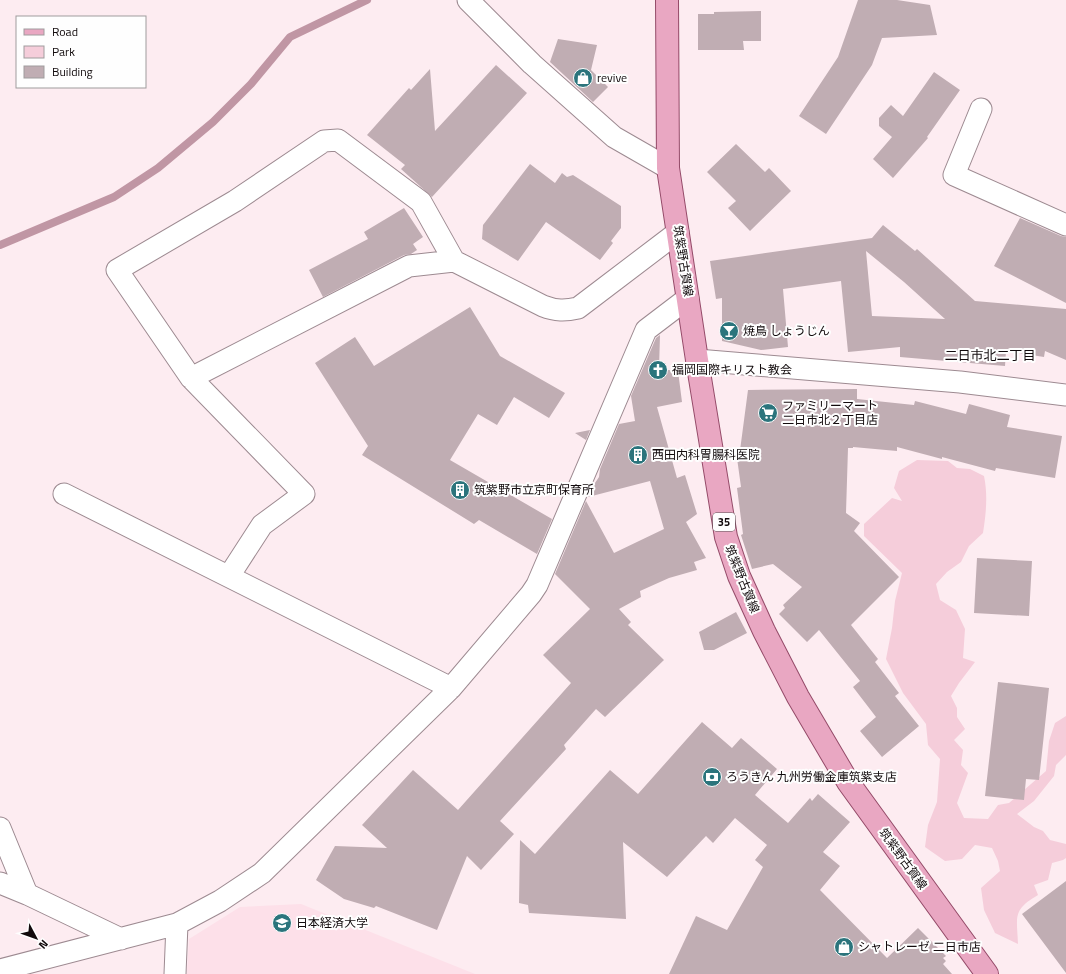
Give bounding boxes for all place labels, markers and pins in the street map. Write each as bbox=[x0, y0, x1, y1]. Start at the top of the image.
shop icon: revive bbox=[572, 67, 594, 89]
place label: revive bbox=[597, 68, 627, 87]
bar icon: 焼鳥 しょうじん bbox=[718, 320, 740, 342]
place label: 焼鳥 しょうじん bbox=[743, 321, 830, 340]
church icon: 福岡国際キリスト教会 bbox=[647, 359, 669, 381]
place label: 福岡国際キリスト教会 bbox=[672, 360, 792, 379]
place label: ファミリーマート 二日市北２丁目店 bbox=[782, 396, 878, 429]
supermarket icon: ファミリーマート 二日市北２丁目店 bbox=[757, 402, 779, 424]
building icon: 西田内科胃腸科医院 bbox=[627, 444, 649, 466]
place label: 西田内科胃腸科医院 bbox=[652, 445, 760, 464]
building icon: 筑紫野市立京町保育所 bbox=[449, 479, 471, 501]
place label: 筑紫野市立京町保育所 bbox=[474, 480, 594, 499]
bank icon: ろうきん 九州労働金庫筑紫支店 bbox=[701, 766, 723, 788]
place label: ろうきん 九州労働金庫筑紫支店 bbox=[726, 767, 897, 786]
school or university icon: 日本経済大学 bbox=[271, 912, 293, 934]
place label: 日本経済大学 bbox=[296, 913, 368, 932]
shop icon: シャトレーゼ 二日市店 bbox=[833, 936, 855, 958]
place label: シャトレーゼ 二日市店 bbox=[858, 937, 981, 956]

